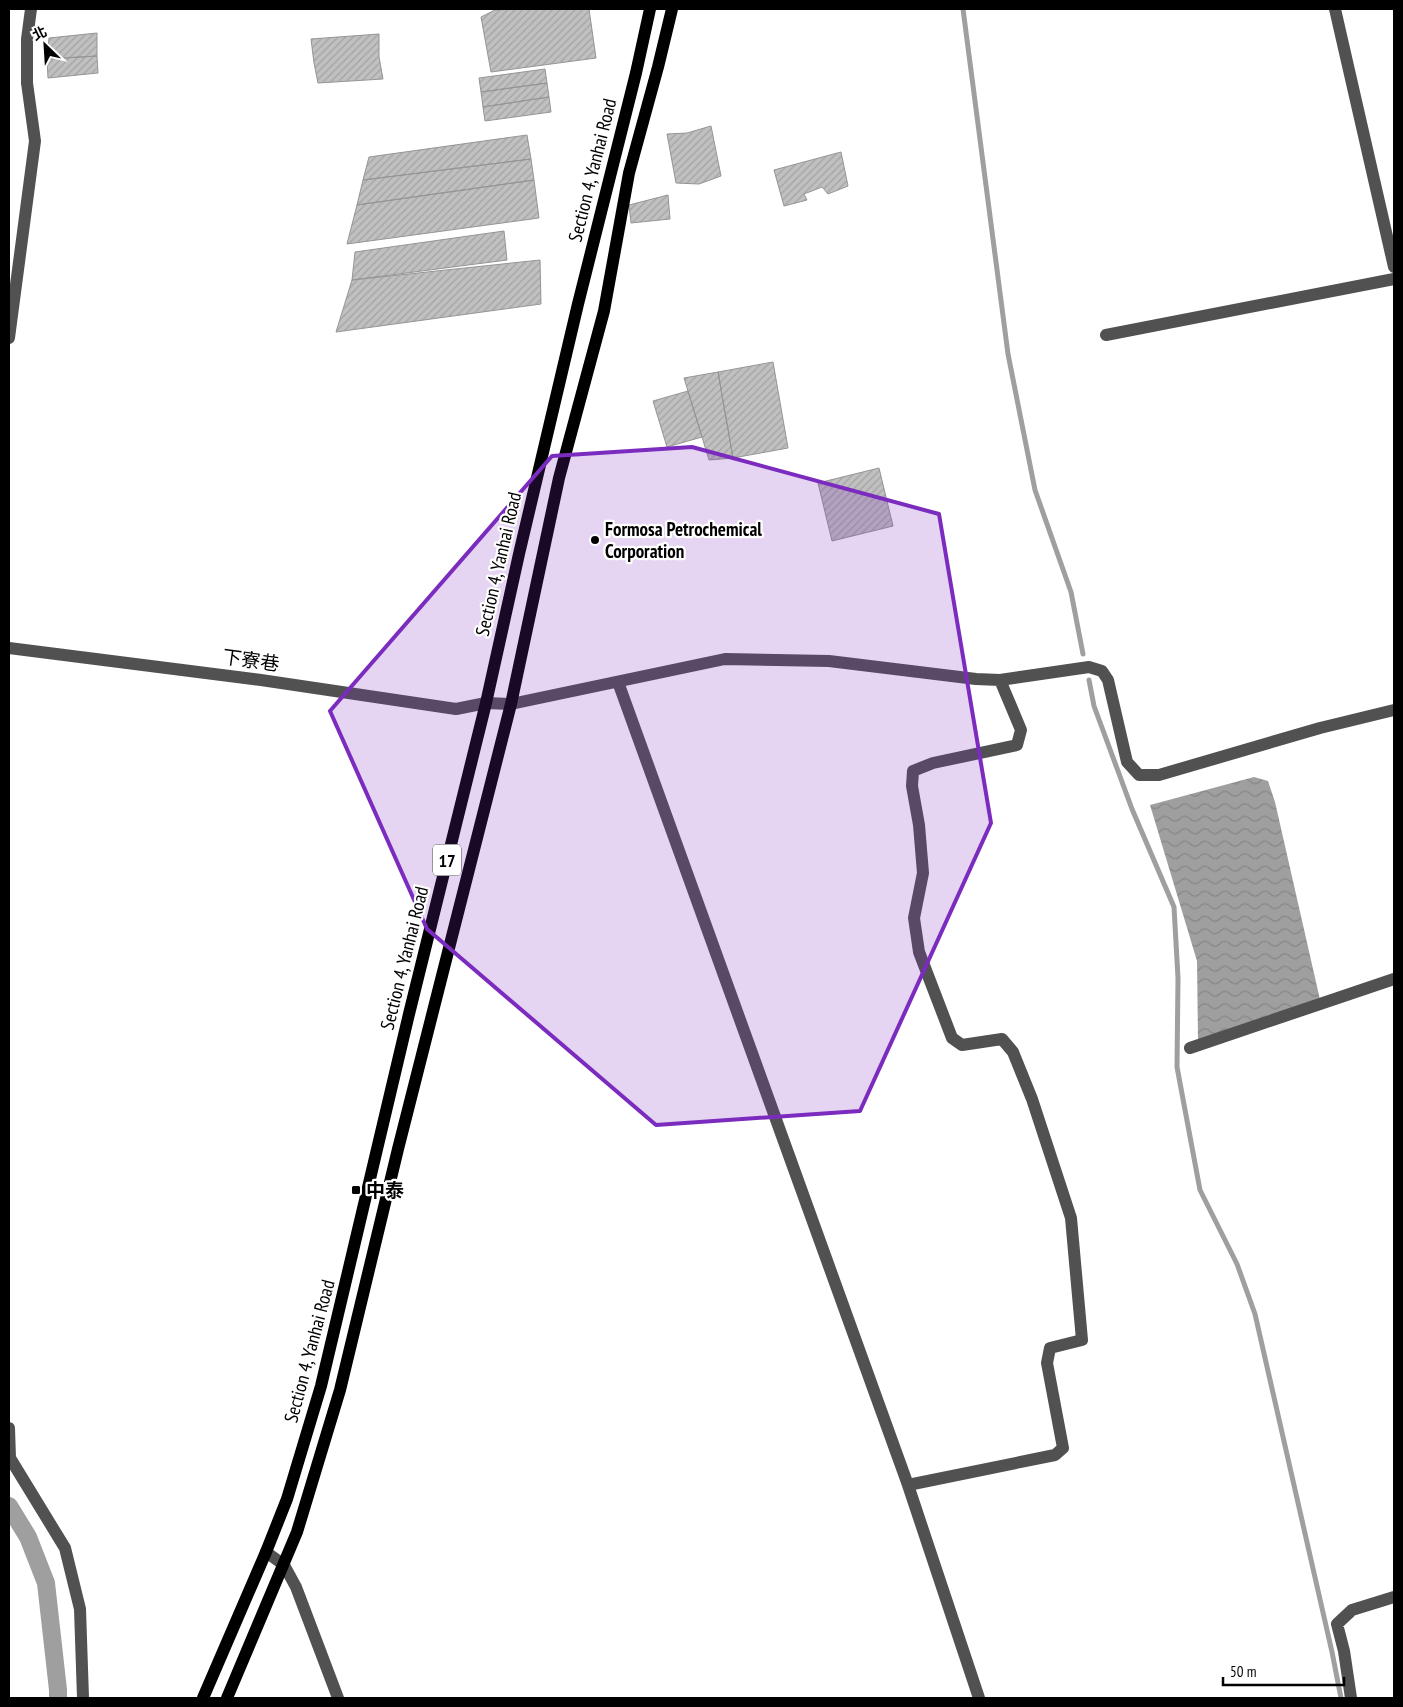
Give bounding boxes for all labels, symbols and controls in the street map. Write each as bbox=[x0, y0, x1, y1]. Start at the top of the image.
north arrow bbox=[20, 20, 70, 70]
text: 北 bbox=[29, 22, 50, 44]
street label: Section 4, Yanhai Road bbox=[563, 96, 621, 244]
street label: Section 4, Yanhai Road bbox=[470, 490, 526, 638]
place label: Formosa Petrochemical Corporation bbox=[605, 517, 762, 563]
marker: Formosa Petrochemical Corporation bbox=[589, 534, 601, 546]
street label: 下寮巷 bbox=[221, 644, 281, 676]
road number: 17 bbox=[433, 844, 461, 876]
street label: Section 4, Yanhai Road bbox=[375, 884, 433, 1032]
place label: 中泰 bbox=[366, 1178, 404, 1202]
marker: 中泰 bbox=[350, 1184, 362, 1196]
street label: Section 4, Yanhai Road bbox=[278, 1277, 340, 1425]
scale bar bbox=[1223, 1654, 1344, 1686]
text: 50 m bbox=[1230, 1662, 1256, 1681]

